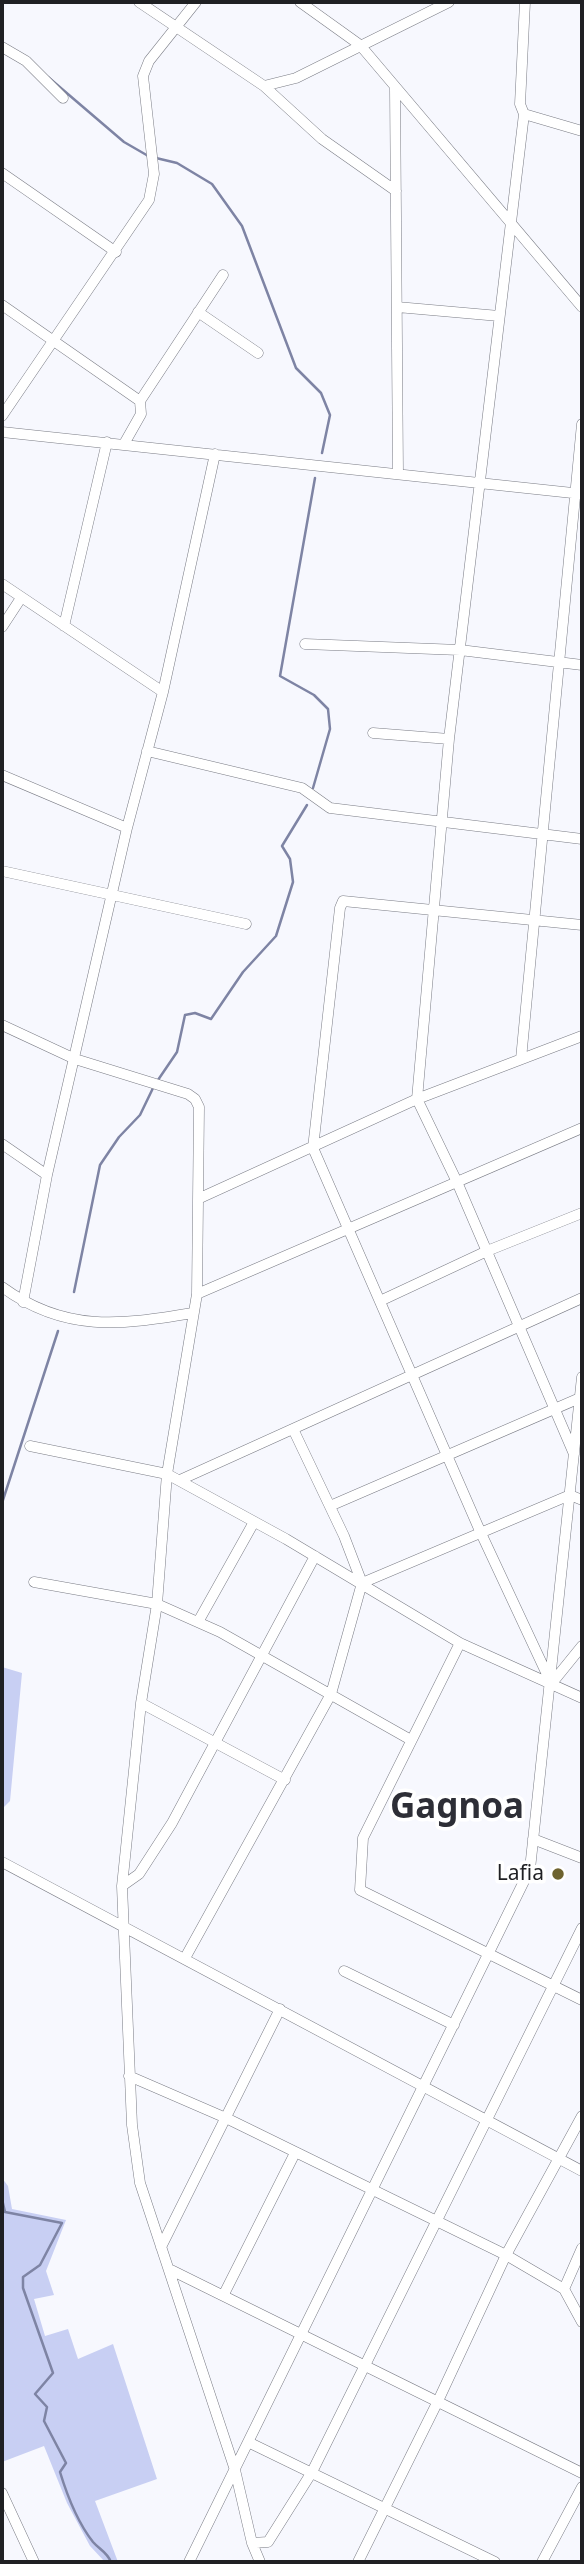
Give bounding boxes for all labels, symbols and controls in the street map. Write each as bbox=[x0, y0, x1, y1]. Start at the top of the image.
district label: Gagnoa bbox=[390, 1787, 524, 1829]
place label: Lafia bbox=[497, 1861, 544, 1887]
marker: Lafia bbox=[550, 1866, 566, 1882]

